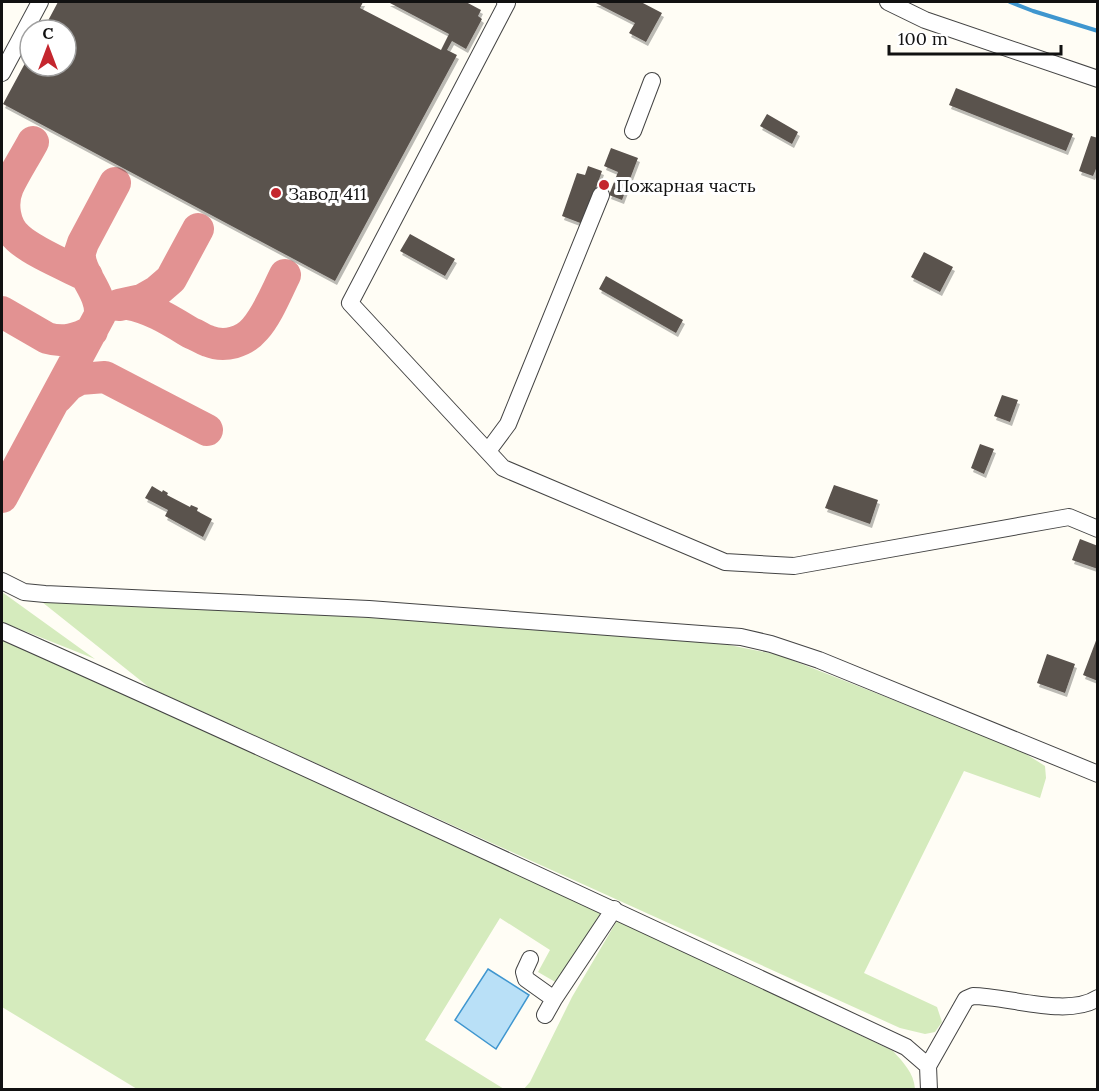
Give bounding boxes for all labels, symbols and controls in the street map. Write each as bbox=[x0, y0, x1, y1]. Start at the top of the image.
north arrow bbox=[18, 18, 78, 78]
scale bar bbox=[889, 18, 1062, 56]
text: С bbox=[42, 23, 54, 43]
text: 100 m bbox=[898, 27, 948, 50]
place label: Пожарная часть bbox=[616, 174, 756, 197]
marker: Пожарная часть bbox=[597, 178, 611, 192]
place label: Завод 411 bbox=[288, 182, 366, 205]
marker: Завод 411 bbox=[269, 186, 283, 200]

